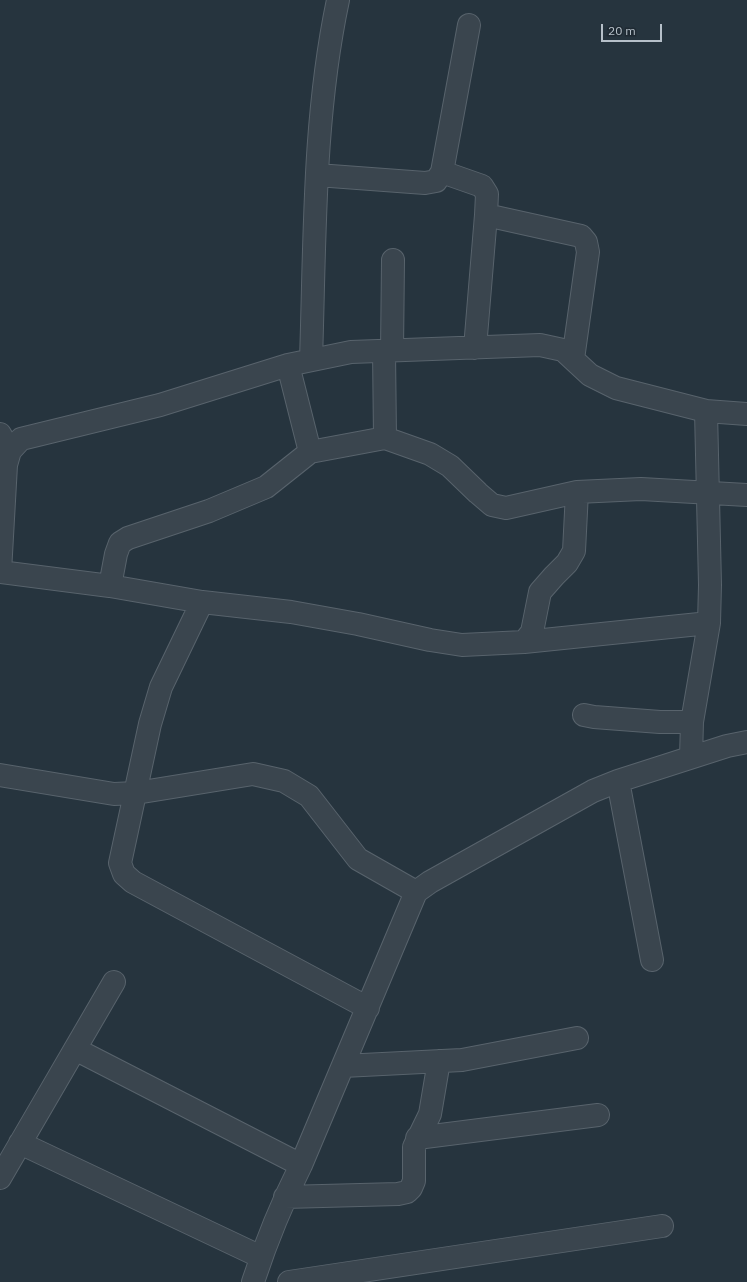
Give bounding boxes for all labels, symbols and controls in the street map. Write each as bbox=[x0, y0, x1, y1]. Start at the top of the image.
scale bar bbox=[603, 16, 664, 42]
text: 20 m bbox=[608, 23, 636, 38]

